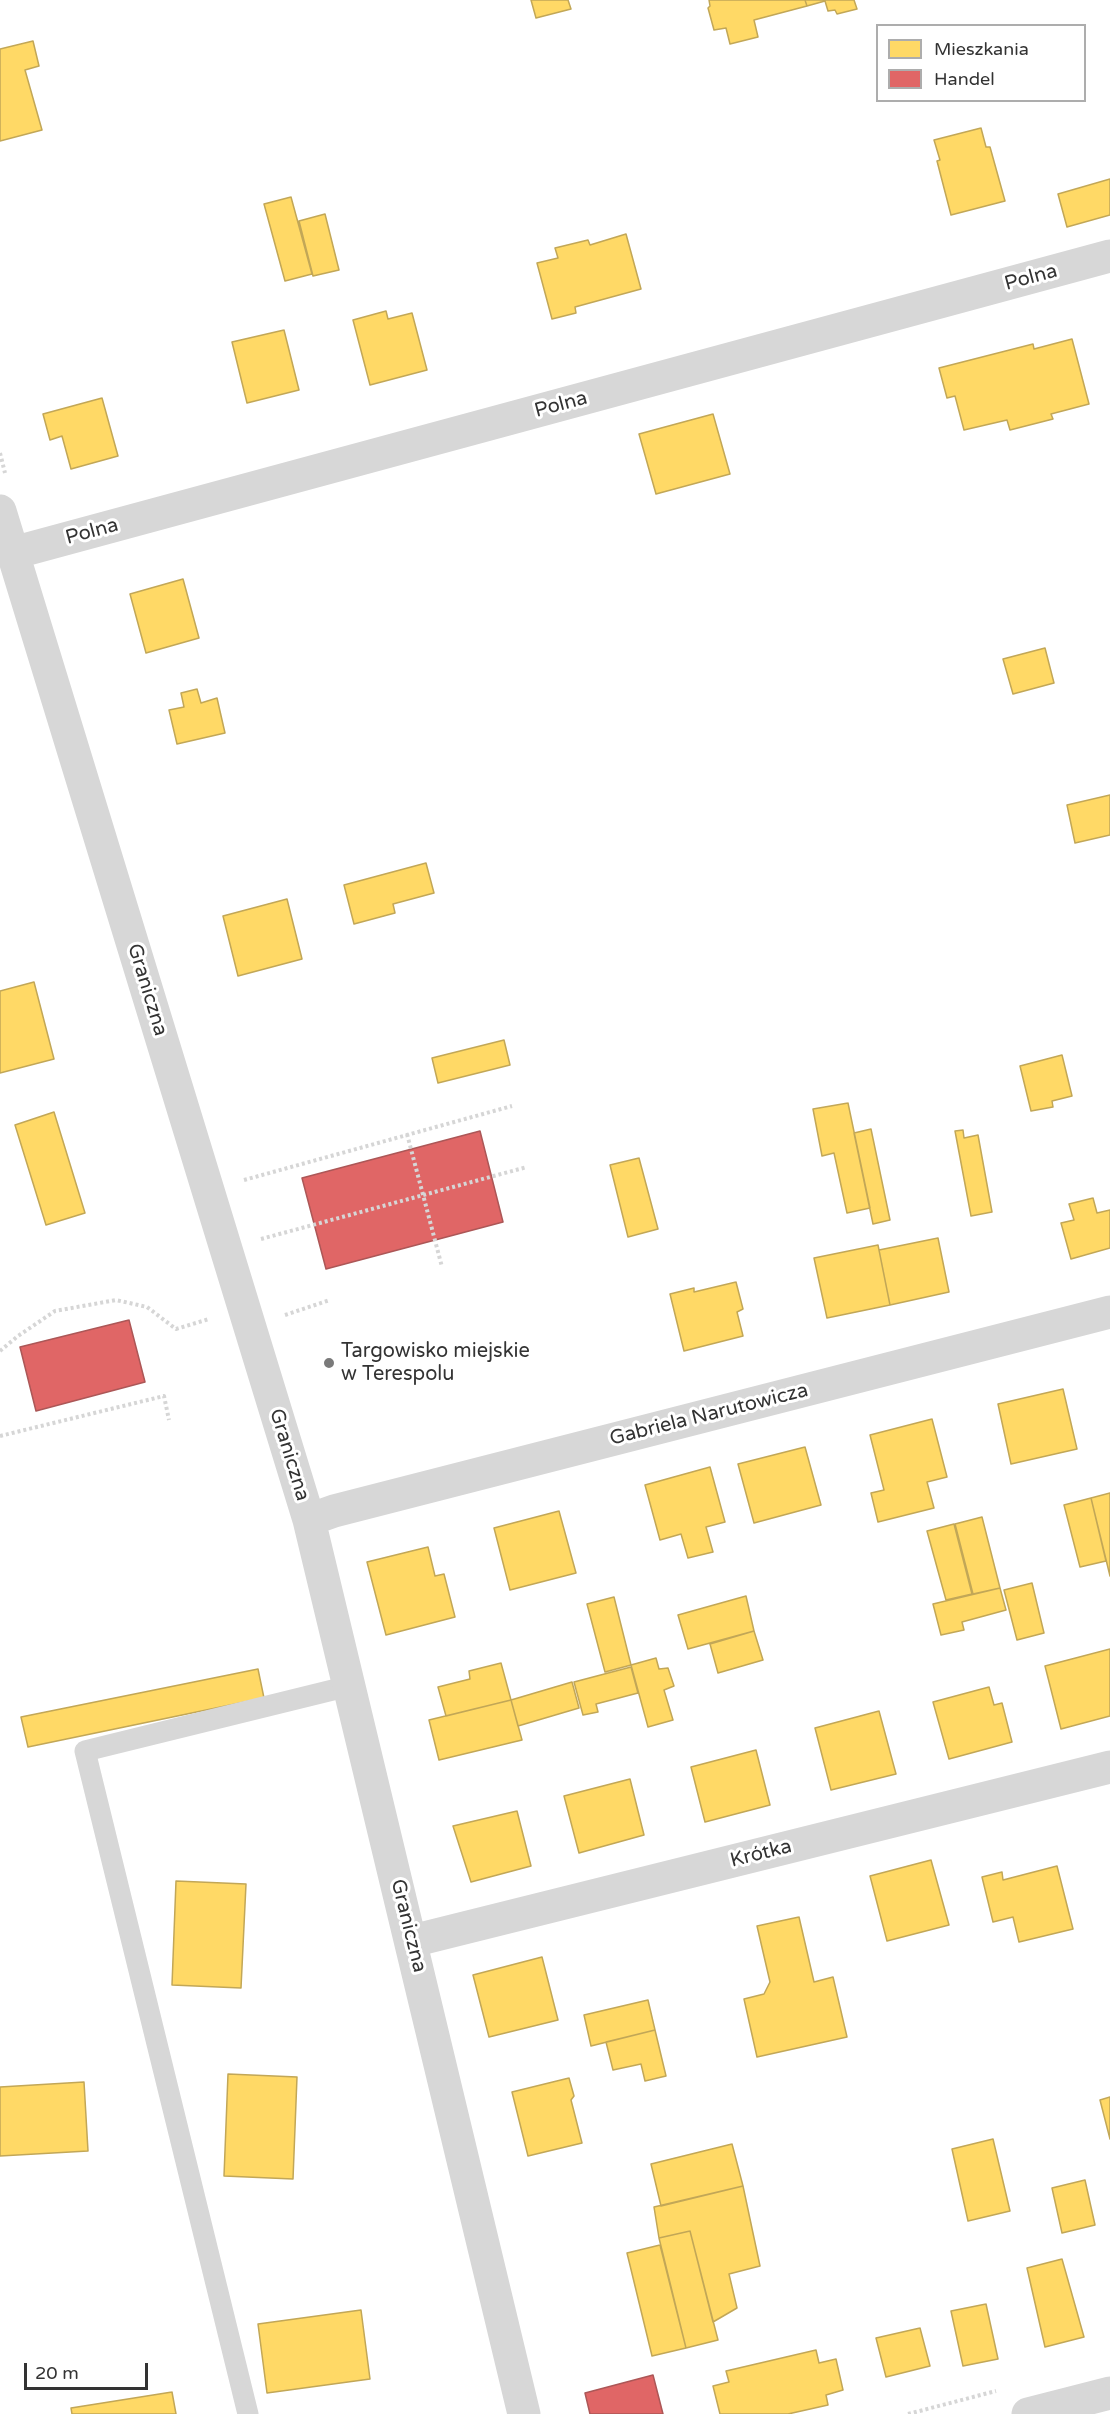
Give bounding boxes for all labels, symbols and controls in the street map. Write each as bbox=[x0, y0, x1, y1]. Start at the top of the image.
legend bbox=[876, 24, 1086, 102]
text: Mieszkania bbox=[934, 38, 1029, 60]
text: Handel bbox=[934, 68, 995, 90]
street label: Polna bbox=[1002, 259, 1060, 297]
street label: Polna bbox=[532, 386, 590, 424]
street label: Polna bbox=[63, 513, 121, 551]
street label: Graniczna bbox=[122, 941, 172, 1039]
place label: Targowisko miejskie w Terespolu bbox=[341, 1340, 530, 1387]
marker: Targowisko miejskie w Terespolu bbox=[322, 1356, 336, 1370]
street label: Gabriela Narutowicza bbox=[607, 1379, 811, 1451]
street label: Graniczna bbox=[264, 1406, 314, 1504]
street label: Krótka bbox=[728, 1835, 794, 1873]
street label: Graniczna bbox=[385, 1877, 431, 1975]
scale bar bbox=[27, 2351, 152, 2389]
text: 20 m bbox=[35, 2362, 79, 2384]

